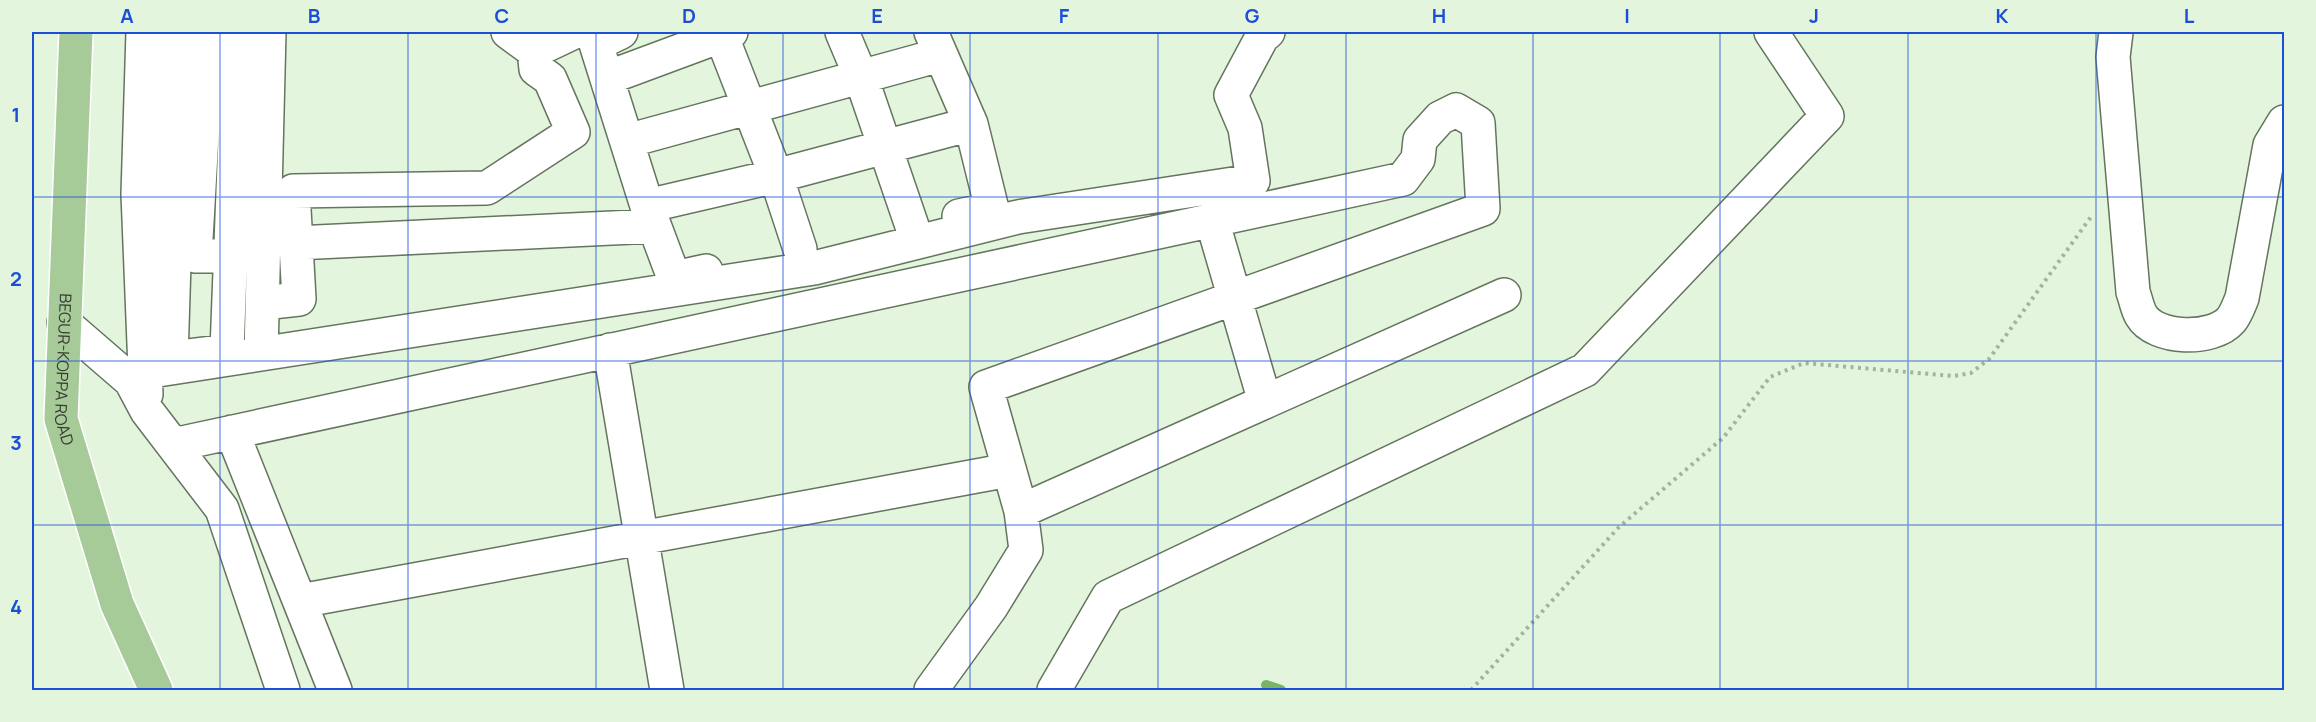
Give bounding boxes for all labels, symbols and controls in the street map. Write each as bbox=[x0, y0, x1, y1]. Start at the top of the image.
text: A bbox=[120, 2, 134, 29]
text: B bbox=[308, 2, 321, 29]
text: C bbox=[495, 2, 509, 29]
text: D bbox=[682, 2, 696, 29]
text: E bbox=[871, 2, 883, 29]
text: F bbox=[1059, 2, 1070, 29]
text: G bbox=[1245, 2, 1260, 29]
text: H bbox=[1432, 2, 1446, 29]
text: I bbox=[1624, 2, 1630, 29]
text: J bbox=[1809, 2, 1819, 29]
text: K bbox=[1996, 2, 2009, 29]
text: L bbox=[2184, 2, 2195, 29]
text: 1 bbox=[12, 101, 20, 128]
text: 2 bbox=[10, 265, 22, 292]
street label: BEGUR-KOPPA ROAD bbox=[49, 293, 79, 448]
text: 3 bbox=[10, 429, 22, 456]
text: 4 bbox=[10, 593, 22, 620]

